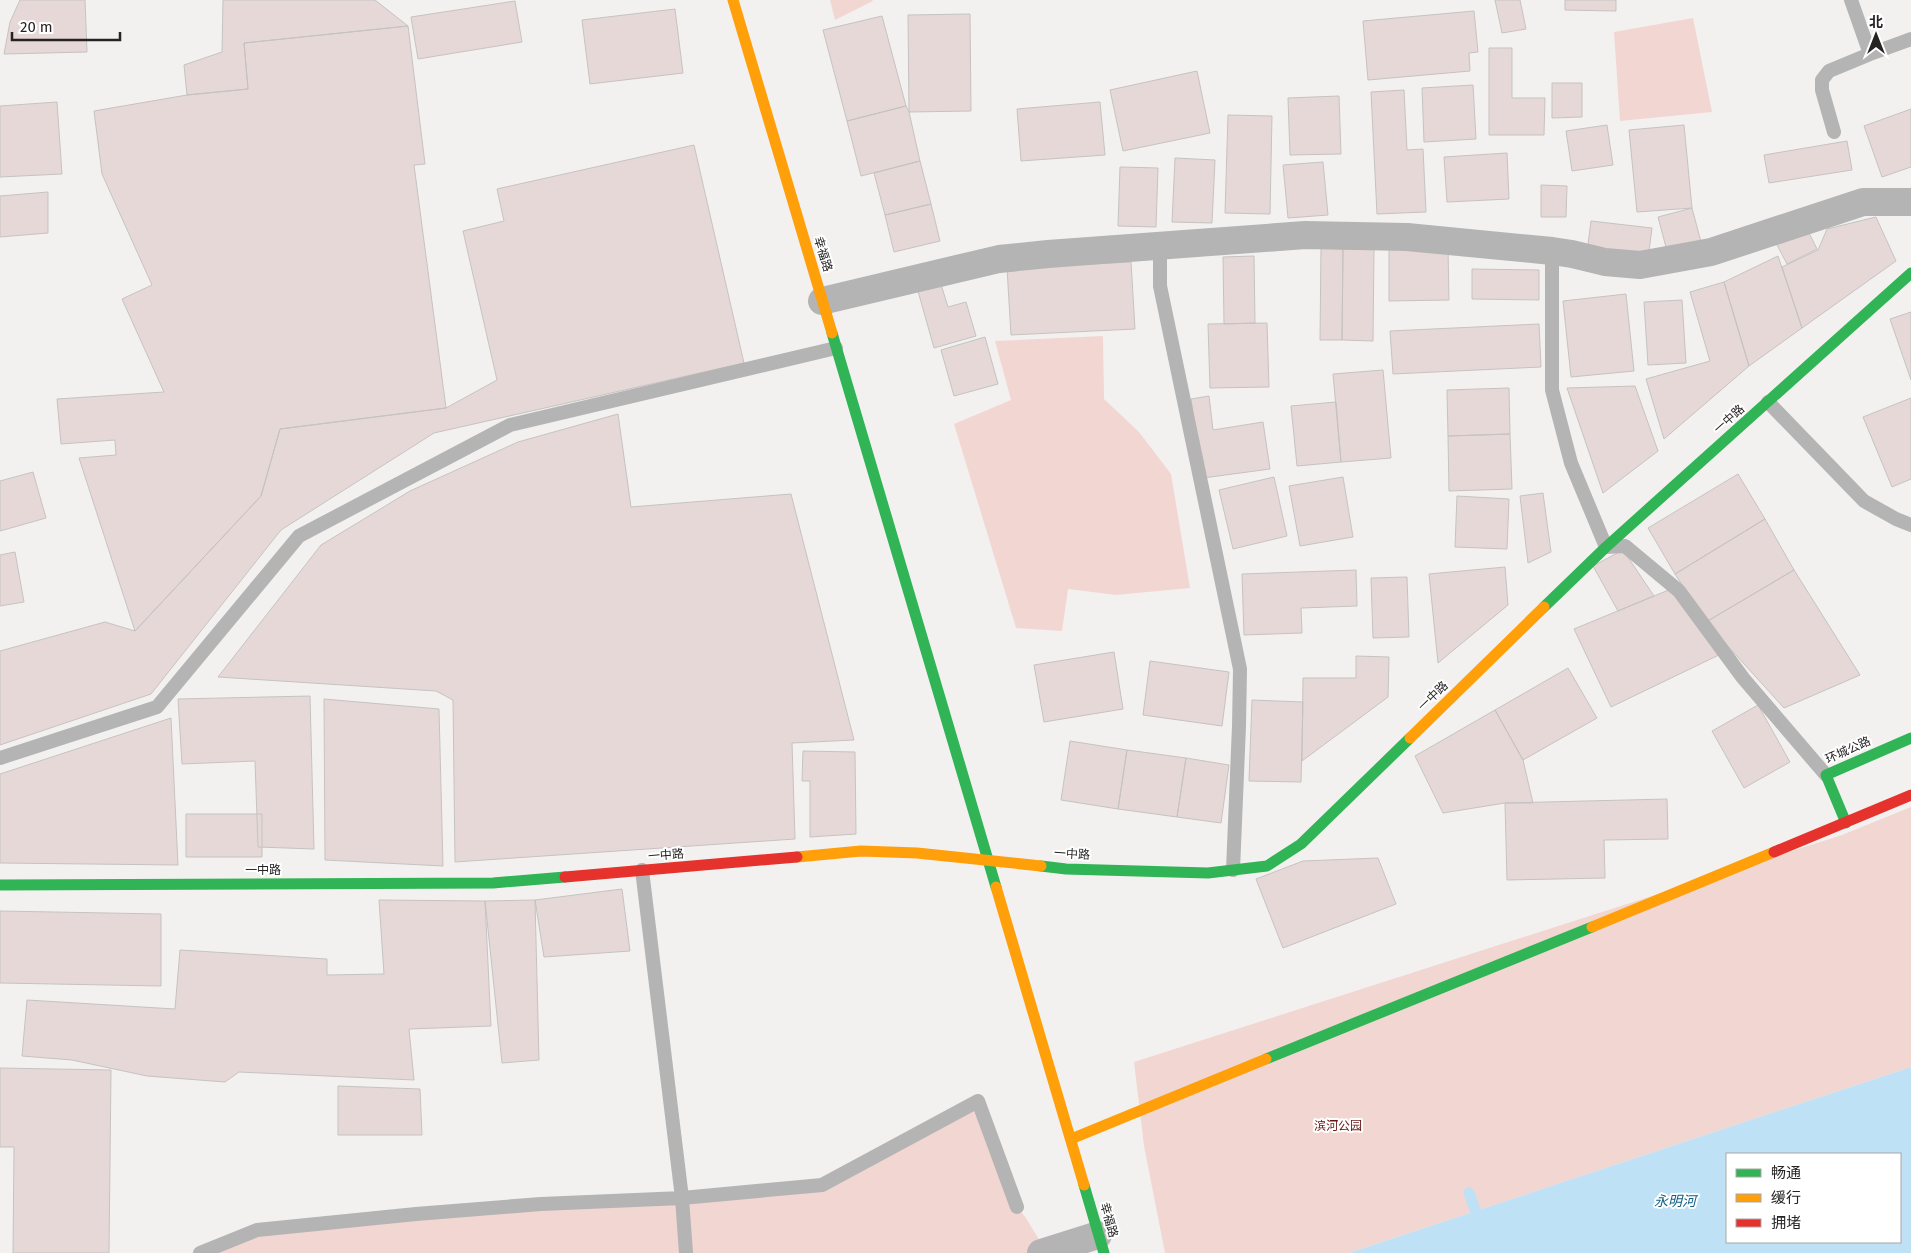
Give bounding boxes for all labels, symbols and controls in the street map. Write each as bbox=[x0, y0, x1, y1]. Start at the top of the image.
scale bar bbox=[12, 10, 120, 42]
north arrow bbox=[1851, 10, 1901, 60]
text: 北 bbox=[1869, 14, 1883, 31]
text: 20 m bbox=[20, 18, 53, 36]
street label: 幸福路 bbox=[811, 235, 835, 273]
street label: 一中路 bbox=[1711, 402, 1747, 436]
street label: 一中路 bbox=[1415, 678, 1451, 714]
street label: 环城公路 bbox=[1823, 734, 1873, 766]
street label: 一中路 bbox=[647, 846, 685, 864]
street label: 一中路 bbox=[1054, 846, 1090, 862]
street label: 一中路 bbox=[245, 863, 281, 877]
park label: 滨河公园 bbox=[1314, 1119, 1362, 1133]
legend bbox=[1726, 1153, 1901, 1243]
text: 畅通 bbox=[1771, 1164, 1801, 1182]
text: 缓行 bbox=[1771, 1189, 1801, 1207]
water label: 永明河 bbox=[1654, 1193, 1699, 1210]
street label: 幸福路 bbox=[1098, 1201, 1120, 1239]
text: 拥堵 bbox=[1771, 1214, 1801, 1232]

